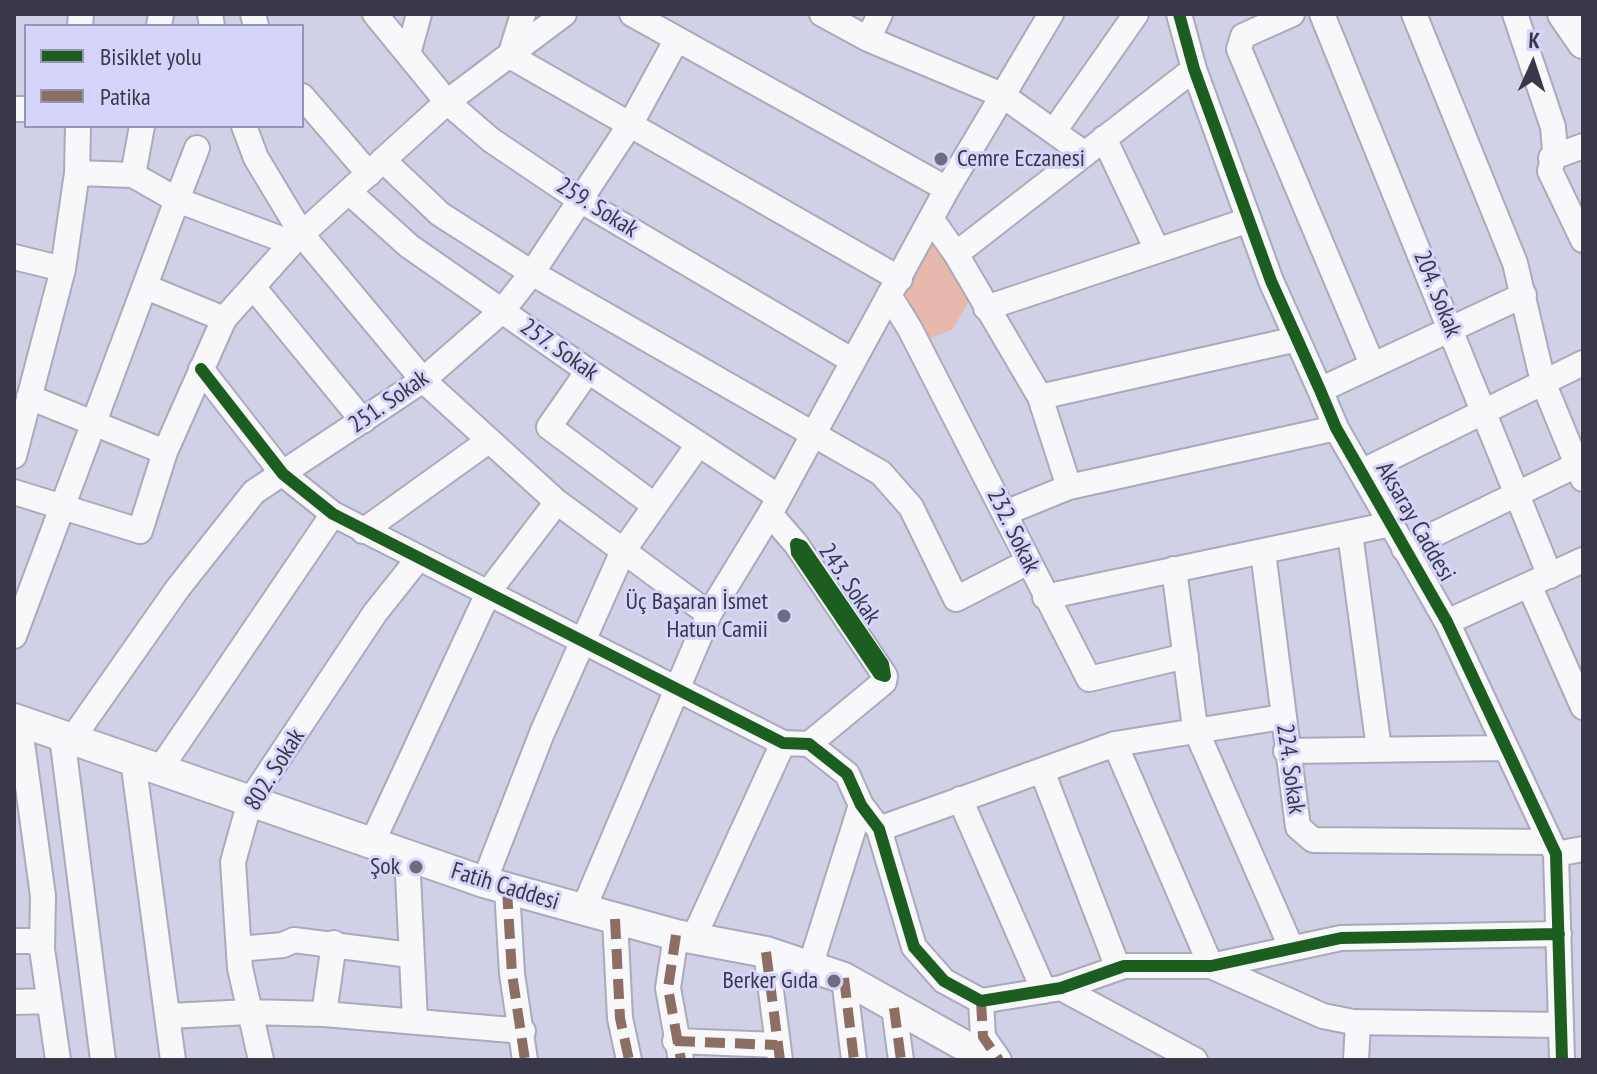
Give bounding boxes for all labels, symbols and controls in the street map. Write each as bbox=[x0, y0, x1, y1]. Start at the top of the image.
legend bbox=[24, 24, 304, 128]
north arrow bbox=[1493, 24, 1573, 104]
text: K bbox=[1528, 26, 1541, 54]
text: Bisiklet yolu bbox=[100, 41, 202, 72]
text: Patika bbox=[100, 81, 151, 112]
place label: Cemre Eczanesi bbox=[957, 145, 1085, 173]
marker: Cemre Eczanesi bbox=[932, 150, 950, 168]
street label: 259. Sokak bbox=[551, 172, 643, 244]
street label: 204. Sokak bbox=[1407, 247, 1467, 341]
street label: 257. Sokak bbox=[515, 313, 603, 387]
street label: 251. Sokak bbox=[344, 364, 434, 440]
street label: Aksaray Caddesi bbox=[1369, 457, 1461, 587]
street label: 232. Sokak bbox=[980, 484, 1046, 578]
street label: 243. Sokak bbox=[812, 538, 886, 630]
place label: Üç Başaran İsmet Hatun Camii bbox=[626, 588, 768, 644]
marker: Üç Başaran İsmet Hatun Camii bbox=[775, 607, 793, 625]
street label: 224. Sokak bbox=[1269, 722, 1311, 816]
street label: 802. Sokak bbox=[239, 724, 311, 816]
place label: Şok bbox=[370, 853, 400, 881]
street label: Fatih Caddesi bbox=[448, 857, 562, 917]
marker: Şok bbox=[407, 858, 425, 876]
place label: Berker Gıda bbox=[723, 967, 818, 995]
marker: Berker Gıda bbox=[825, 972, 843, 990]

